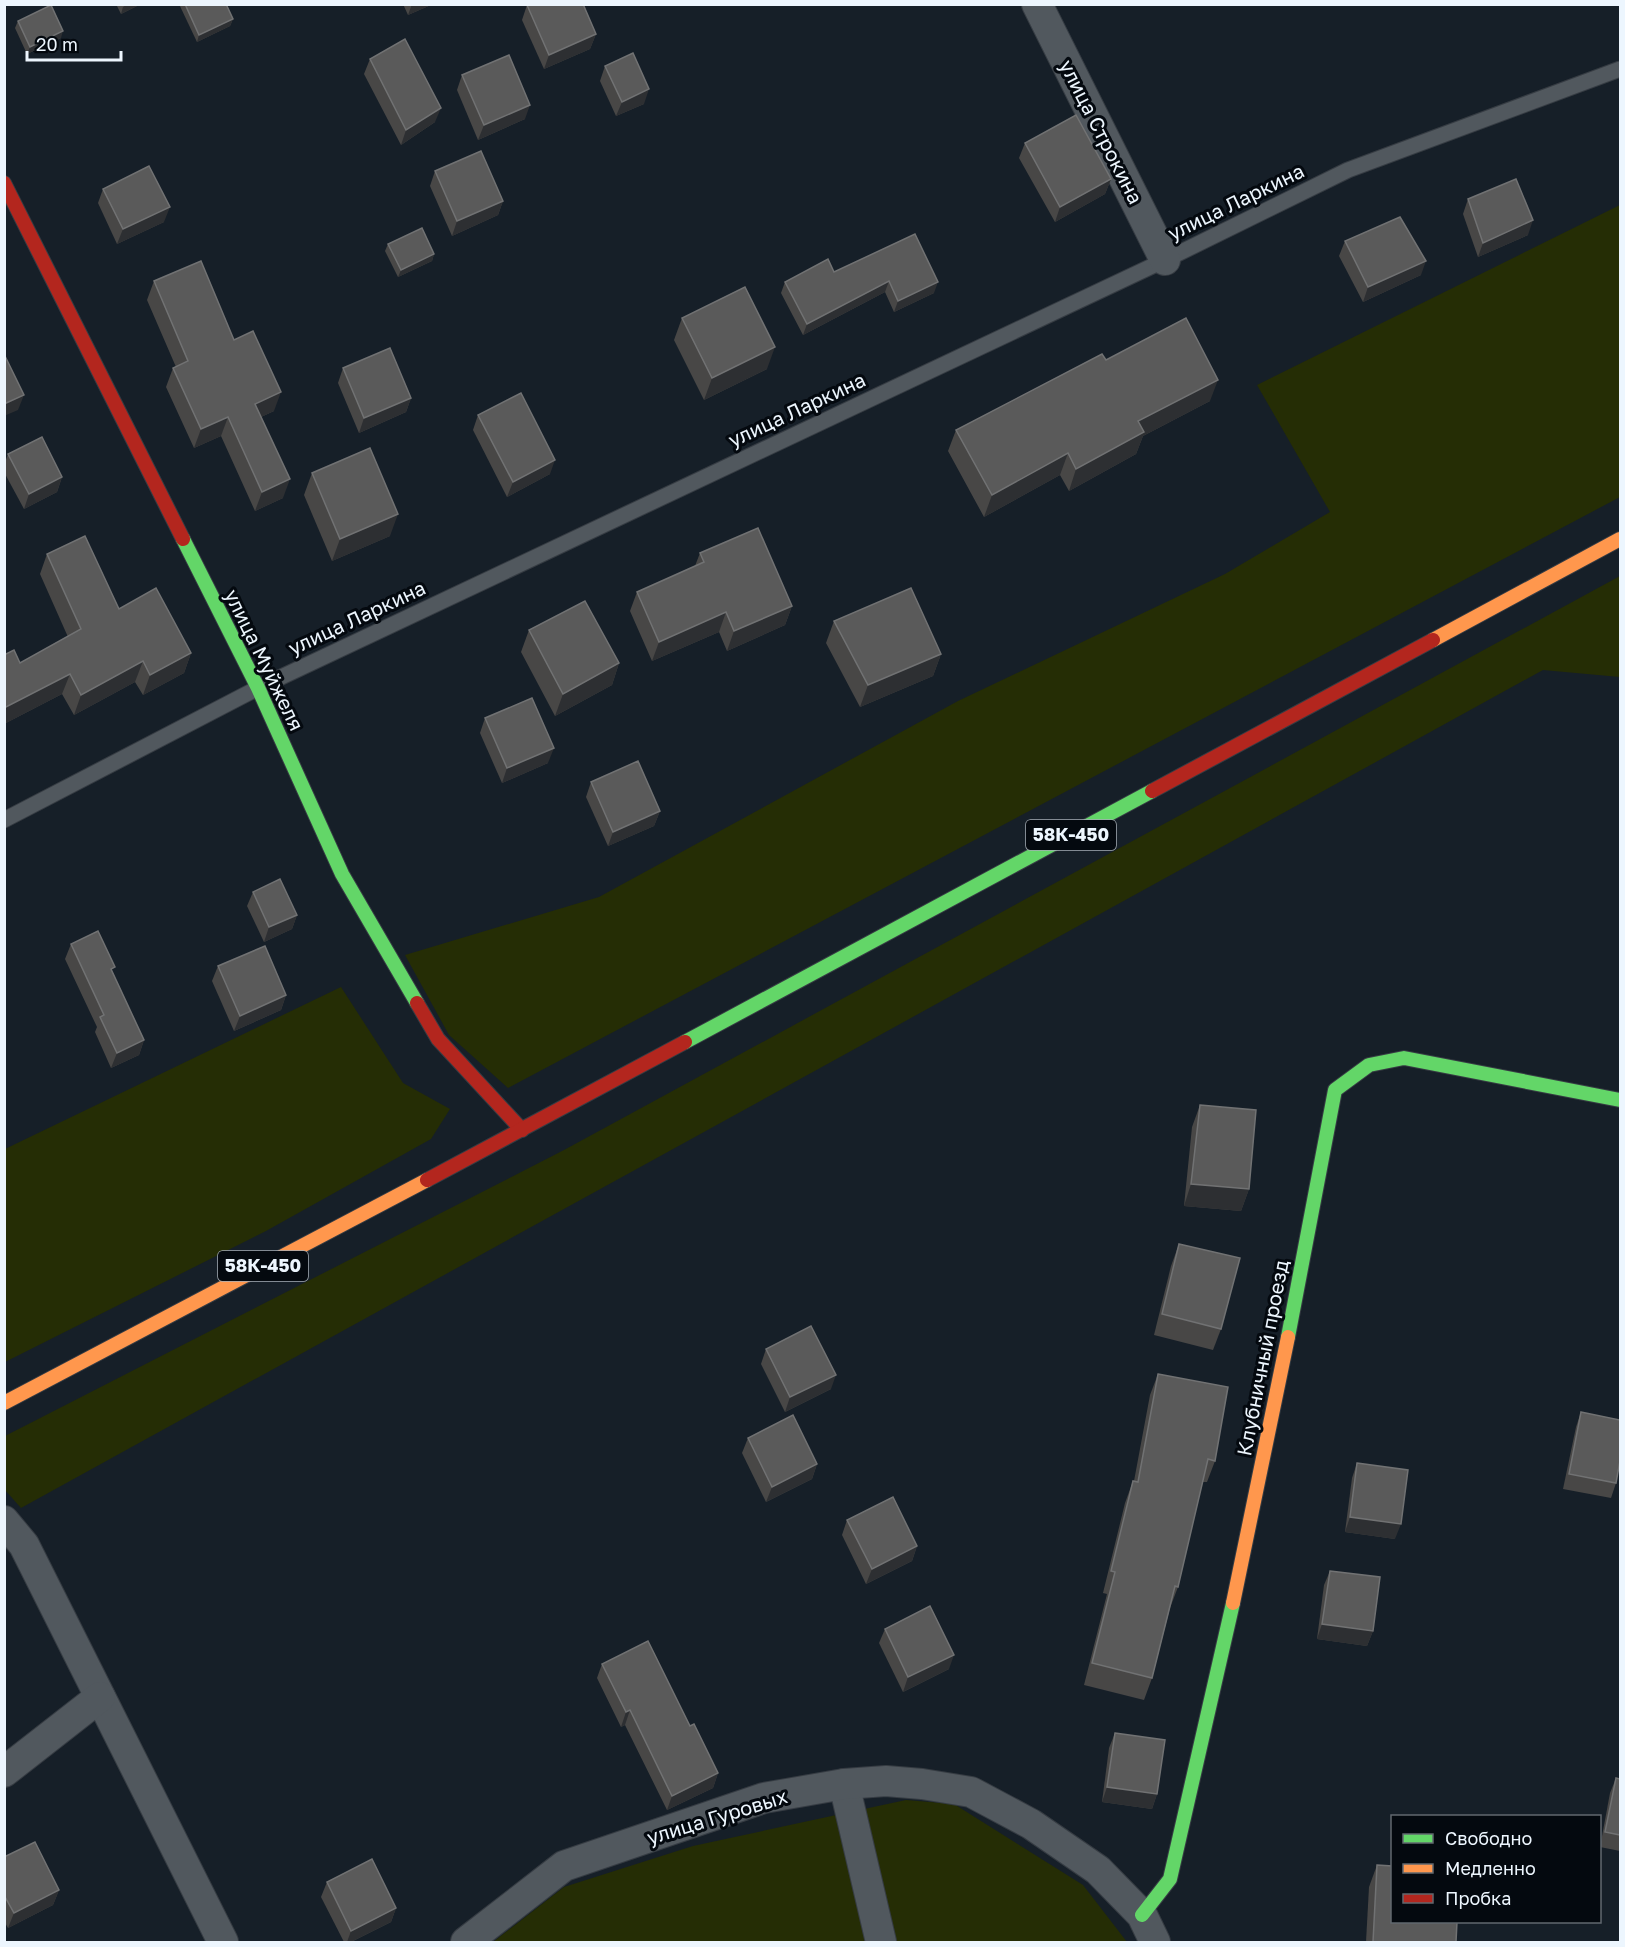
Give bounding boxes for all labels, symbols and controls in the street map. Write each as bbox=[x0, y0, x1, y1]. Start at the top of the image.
scale bar bbox=[27, 24, 122, 62]
text: 20 m bbox=[36, 33, 78, 55]
street label: улица Строкина bbox=[1055, 55, 1149, 208]
street label: улица Ларкина bbox=[1163, 158, 1308, 244]
street label: улица Ларкина bbox=[724, 367, 869, 451]
street label: улица Ларкина bbox=[284, 575, 429, 659]
street label: улица Муйжеля bbox=[220, 585, 310, 734]
road number: 58К-450 bbox=[1026, 820, 1116, 850]
road number: 58К-450 bbox=[218, 1251, 308, 1281]
street label: Клубничный проезд bbox=[1231, 1258, 1293, 1458]
street label: улица Гуровых bbox=[644, 1783, 790, 1849]
legend bbox=[1391, 1815, 1601, 1923]
text: Свободно bbox=[1445, 1827, 1532, 1849]
text: Медленно bbox=[1445, 1857, 1536, 1879]
text: Пробка bbox=[1445, 1887, 1511, 1909]

